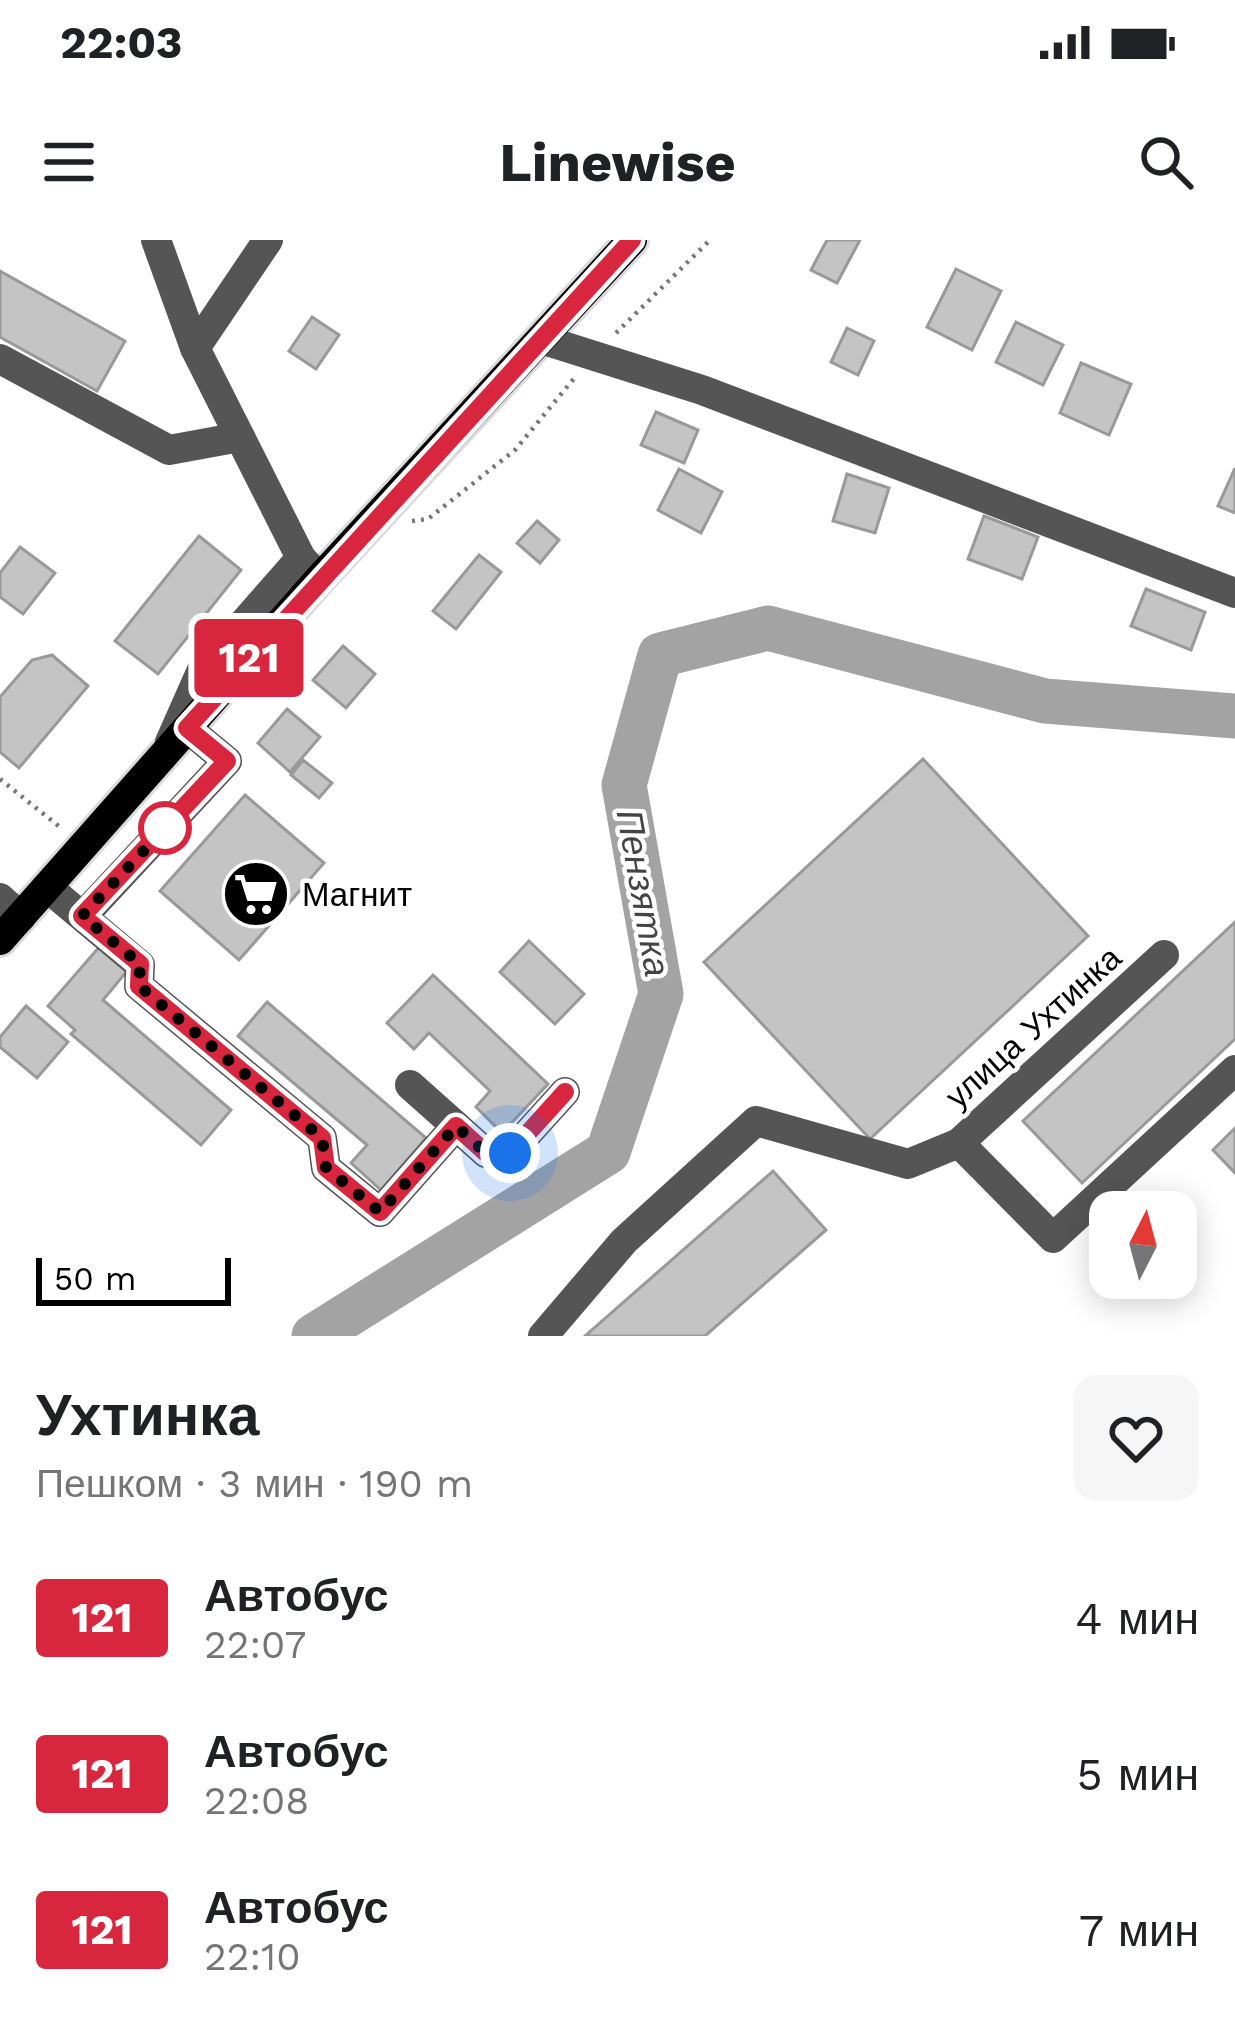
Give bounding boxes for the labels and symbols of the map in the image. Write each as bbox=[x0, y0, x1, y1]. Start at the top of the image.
line badge: 121 bbox=[180, 619, 318, 697]
unlabelled marker bbox=[140, 803, 190, 853]
water label: Пензятка bbox=[608, 806, 678, 980]
supermarket icon: Магнит bbox=[221, 859, 291, 929]
place label: Магнит bbox=[302, 875, 412, 914]
street label: улица Ухтинка bbox=[937, 938, 1129, 1116]
your location bbox=[480, 1123, 540, 1183]
north arrow bbox=[1089, 1191, 1197, 1299]
scale bar bbox=[36, 1252, 231, 1305]

